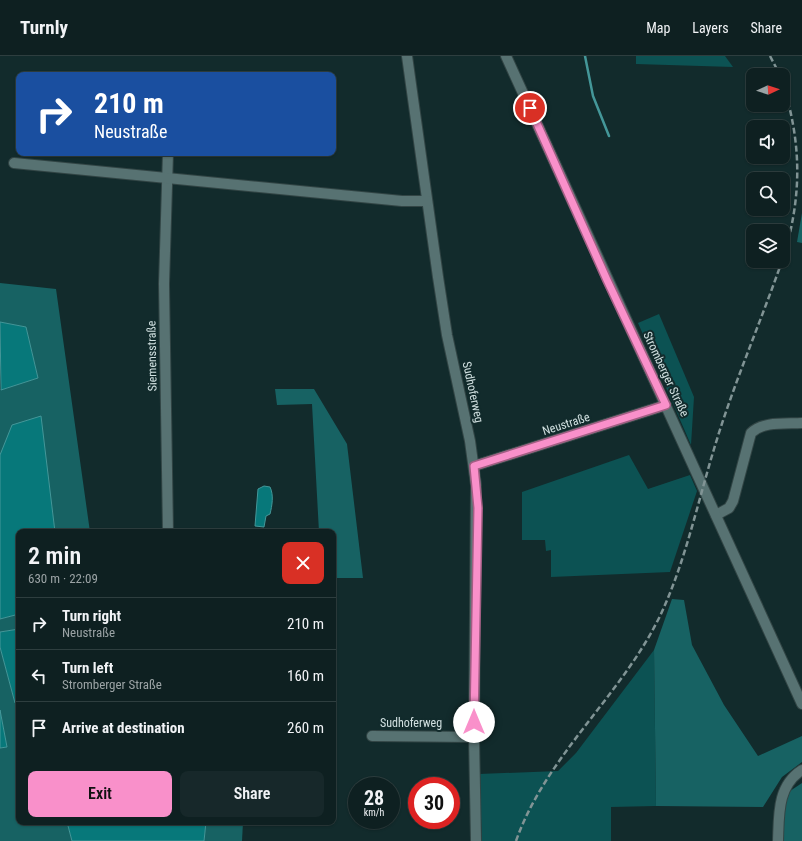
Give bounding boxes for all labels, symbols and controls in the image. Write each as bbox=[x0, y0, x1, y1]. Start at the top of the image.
text: Turnly bbox=[20, 16, 68, 39]
text: Map bbox=[646, 20, 670, 36]
text: Layers bbox=[692, 20, 729, 36]
text: Share bbox=[751, 20, 782, 36]
north arrow bbox=[746, 68, 790, 112]
map controls bbox=[746, 68, 790, 268]
text: 210 m bbox=[94, 87, 164, 120]
icon: right bbox=[28, 88, 80, 140]
pin bbox=[513, 91, 547, 125]
icon: arrive bbox=[519, 97, 541, 119]
button: sound bbox=[746, 120, 790, 164]
text: Neustraße bbox=[94, 121, 167, 142]
button: search bbox=[746, 172, 790, 216]
button: layers bbox=[746, 224, 790, 268]
street label: Siemensstraße bbox=[144, 320, 160, 391]
street label: Stromberger Straße bbox=[640, 329, 692, 419]
street label: Sudhoferweg bbox=[460, 360, 486, 424]
street label: Neustraße bbox=[541, 410, 592, 438]
text: 2 min bbox=[28, 542, 81, 570]
button: close bbox=[282, 542, 324, 584]
text: 630 m · 22:09 bbox=[28, 571, 98, 586]
text: Turn right bbox=[62, 607, 121, 625]
icon: right bbox=[28, 613, 50, 635]
text: 210 m bbox=[287, 615, 324, 633]
text: Neustraße bbox=[62, 625, 115, 640]
text: Turn left bbox=[62, 659, 113, 677]
icon: left bbox=[28, 665, 50, 687]
text: 160 m bbox=[287, 667, 324, 685]
text: Stromberger Straße bbox=[62, 677, 162, 692]
position arrow bbox=[453, 701, 495, 743]
street label: Sudhoferweg bbox=[380, 716, 442, 730]
icon: arrive bbox=[28, 717, 50, 739]
text: Arrive at destination bbox=[62, 719, 185, 737]
text: 260 m bbox=[287, 719, 324, 737]
button: Exit bbox=[28, 771, 172, 817]
button: Share bbox=[180, 771, 324, 817]
speed limit sign: 30 bbox=[408, 777, 460, 829]
text: 28 bbox=[364, 786, 384, 810]
text: km/h bbox=[364, 807, 384, 818]

